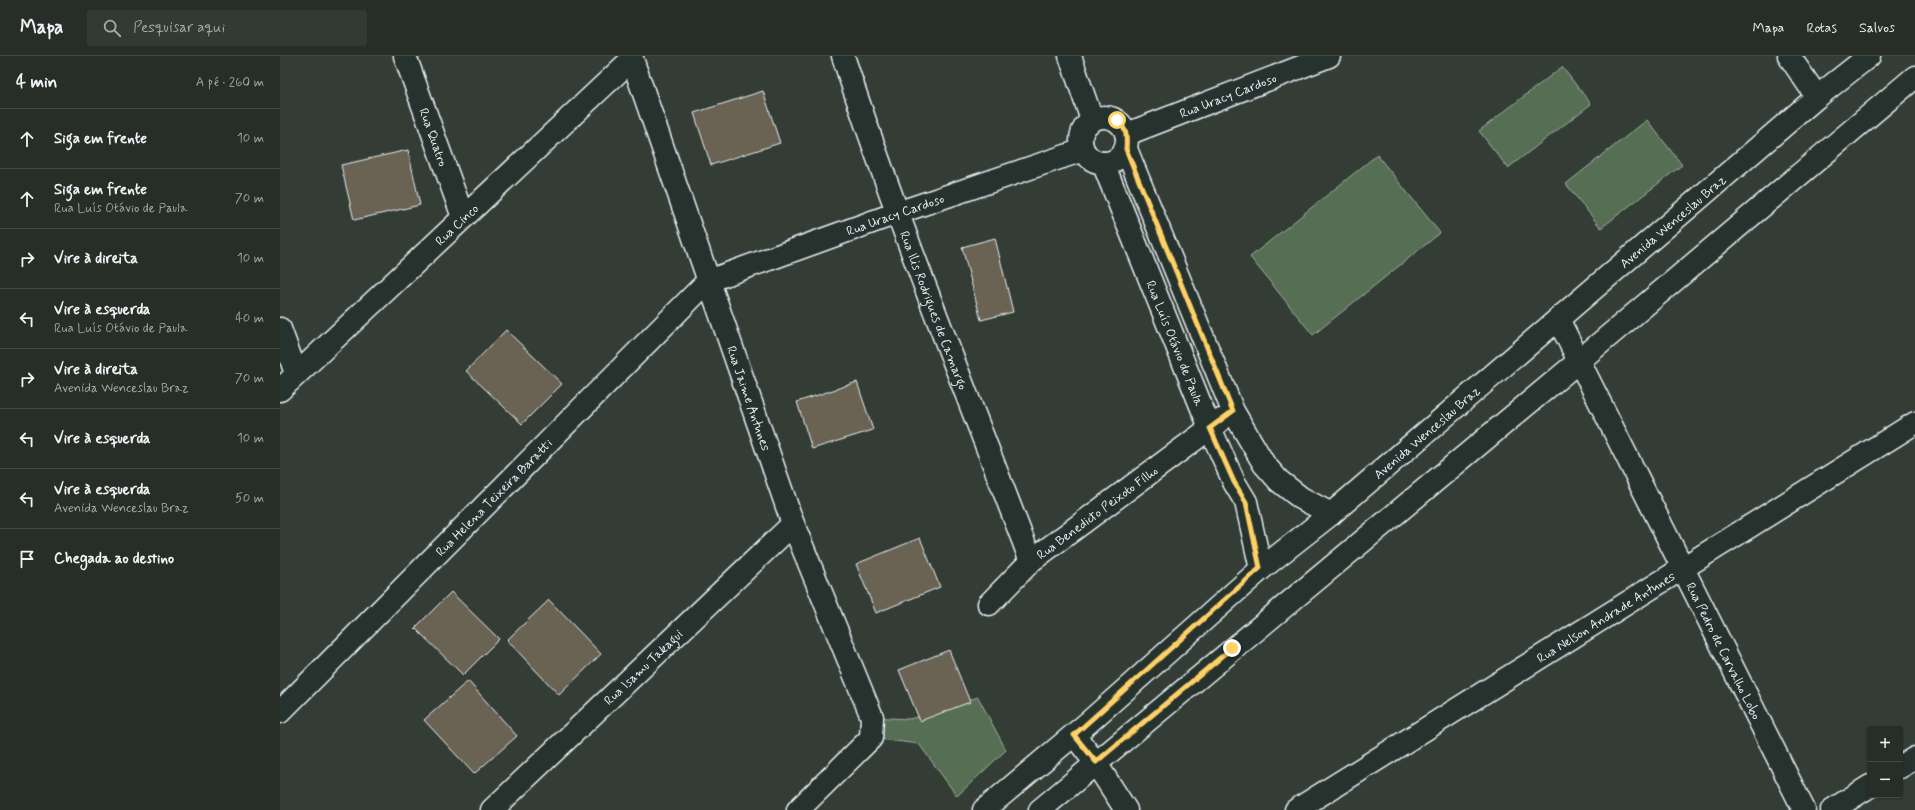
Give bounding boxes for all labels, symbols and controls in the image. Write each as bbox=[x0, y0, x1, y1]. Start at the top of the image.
search box bbox=[87, 10, 367, 46]
text: Mapa bbox=[20, 15, 63, 40]
icon: search bbox=[101, 17, 123, 39]
text: Pesquisar aqui bbox=[133, 18, 225, 38]
text: Mapa bbox=[1753, 19, 1784, 37]
text: Rotas bbox=[1806, 19, 1837, 37]
text: Salvos bbox=[1859, 19, 1895, 37]
street label: Rua Uracy Cardoso bbox=[1177, 70, 1279, 123]
text: 4 min bbox=[16, 71, 57, 93]
text: A pé · 260 m bbox=[196, 74, 264, 91]
street label: Rua Quatro bbox=[414, 106, 451, 169]
route start bbox=[1108, 111, 1126, 129]
icon: ahead bbox=[16, 128, 38, 150]
text: Siga em frente bbox=[54, 129, 147, 149]
text: 10 m bbox=[237, 130, 264, 147]
street label: Avenida Wenceslau Braz bbox=[1617, 172, 1730, 273]
text: Siga em frente bbox=[54, 180, 147, 200]
icon: ahead bbox=[16, 188, 38, 210]
text: 70 m bbox=[235, 190, 264, 207]
street label: Rua Uracy Cardoso bbox=[844, 191, 947, 241]
text: Rua Luís Otávio de Paula bbox=[54, 200, 187, 217]
street label: Rua Cinco bbox=[432, 200, 483, 250]
street label: Rua Ilis Rodrigues de Camargo bbox=[895, 229, 971, 393]
icon: right bbox=[16, 248, 38, 270]
text: Vire à direita bbox=[54, 249, 138, 269]
text: 10 m bbox=[237, 250, 264, 267]
street label: Rua Luís Otávio de Paula bbox=[1141, 278, 1207, 409]
text: Vire à esquerda bbox=[54, 300, 150, 320]
icon: left bbox=[16, 308, 38, 330]
text: 40 m bbox=[235, 310, 264, 327]
text: Rua Luís Otávio de Paula bbox=[54, 320, 187, 337]
street label: Rua Jaime Antunes bbox=[722, 344, 774, 454]
text: Vire à direita bbox=[54, 360, 138, 380]
icon: right bbox=[16, 368, 38, 390]
text: 70 m bbox=[235, 370, 264, 387]
text: Avenida Wenceslau Braz bbox=[54, 380, 189, 397]
street label: Avenida Wenceslau Braz bbox=[1371, 383, 1484, 484]
icon: left bbox=[16, 428, 38, 450]
text: Vire à esquerda bbox=[54, 429, 150, 449]
text: 10 m bbox=[237, 430, 264, 447]
street label: Rua Helena Teixeira Baratti bbox=[432, 436, 557, 561]
street label: Rua Benedicto Peixoto Filho bbox=[1034, 463, 1162, 564]
text: Vire à esquerda bbox=[54, 480, 150, 500]
icon: left bbox=[16, 488, 38, 510]
text: 50 m bbox=[235, 490, 264, 507]
text: Avenida Wenceslau Braz bbox=[54, 500, 189, 517]
icon: arrive bbox=[16, 548, 38, 570]
text: Chegada ao destino bbox=[54, 549, 174, 569]
street label: Rua Nelson Andrade Antunes bbox=[1534, 568, 1679, 667]
street label: Rua Pedro de Carvalho Lobo bbox=[1681, 580, 1764, 723]
street label: Rua Isamu Takagui bbox=[601, 626, 687, 709]
route end bbox=[1223, 639, 1241, 657]
map controls bbox=[1867, 726, 1903, 798]
button: + bbox=[1867, 726, 1903, 762]
button: − bbox=[1867, 762, 1903, 798]

